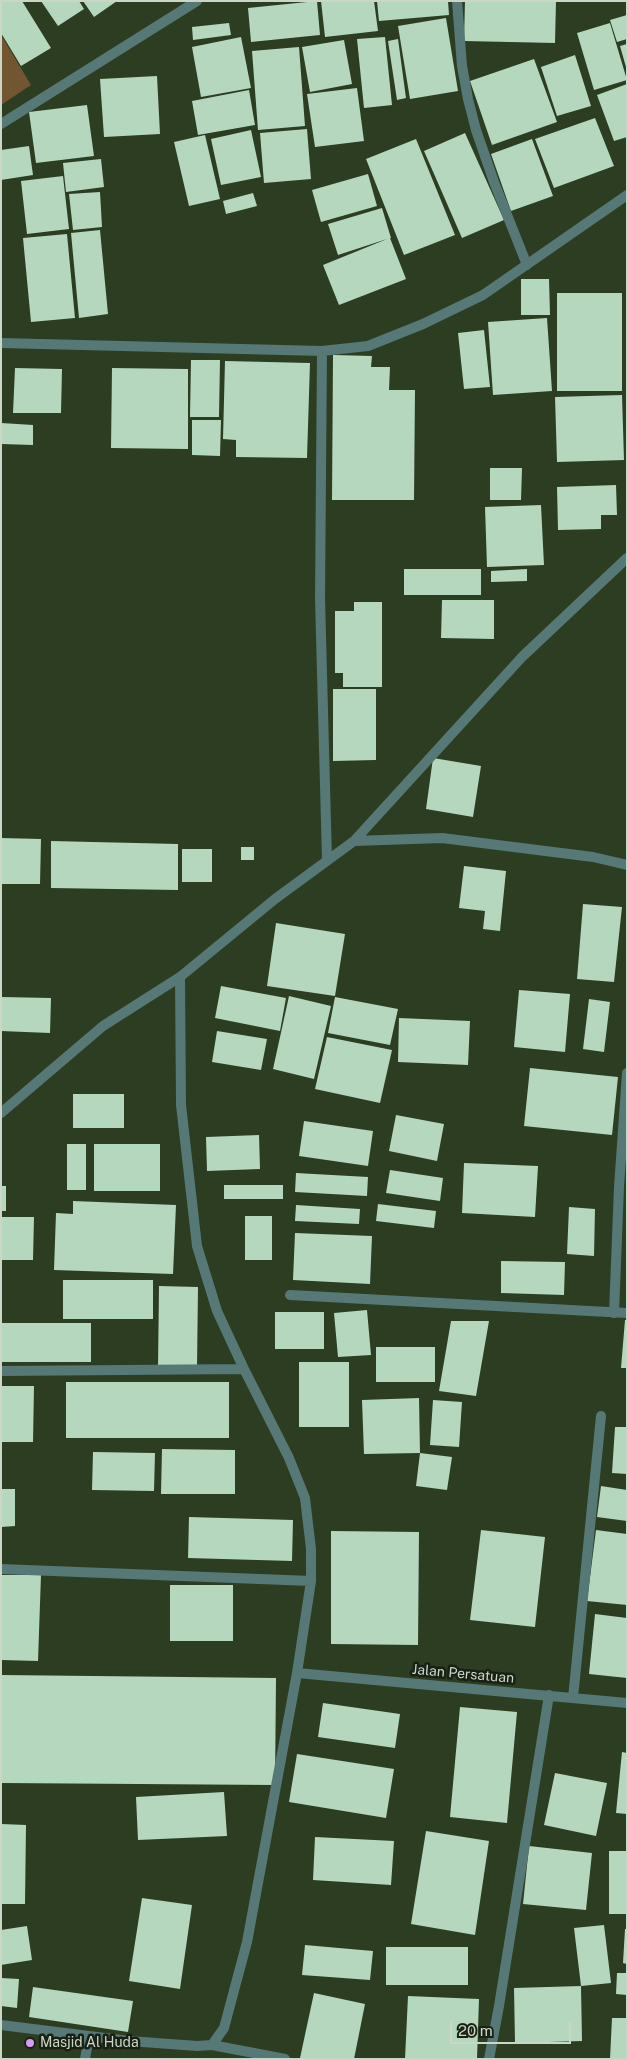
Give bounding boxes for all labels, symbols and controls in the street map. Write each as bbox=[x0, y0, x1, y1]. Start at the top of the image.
street label: Jalan Persatuan bbox=[411, 1661, 515, 1687]
scale bar bbox=[453, 2012, 574, 2044]
text: 20 m bbox=[458, 2022, 493, 2039]
place label: Masjid Al Huda bbox=[40, 2035, 139, 2051]
marker: Masjid Al Huda bbox=[24, 2037, 36, 2049]

